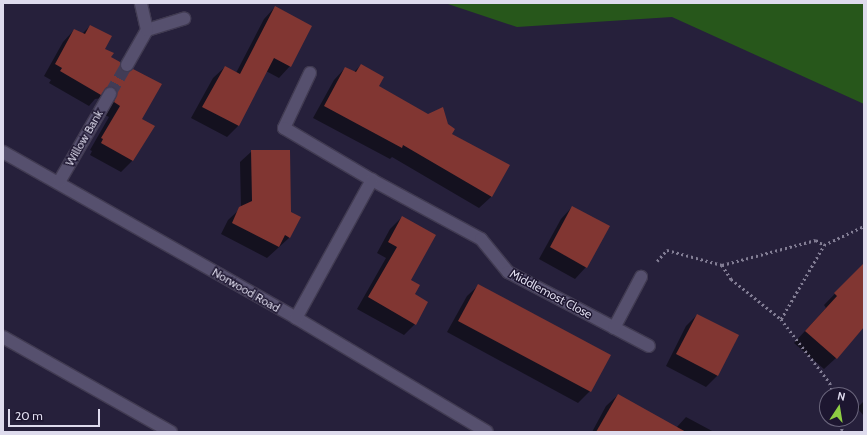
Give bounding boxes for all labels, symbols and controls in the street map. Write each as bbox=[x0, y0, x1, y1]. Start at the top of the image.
street label: Willow Bank bbox=[62, 107, 106, 169]
street label: Norwood Road bbox=[210, 265, 282, 315]
street label: Middlemost Close bbox=[507, 266, 595, 322]
north arrow bbox=[819, 387, 859, 427]
text: N bbox=[836, 389, 847, 404]
scale bar bbox=[10, 401, 102, 427]
text: 20 m bbox=[15, 408, 43, 423]

